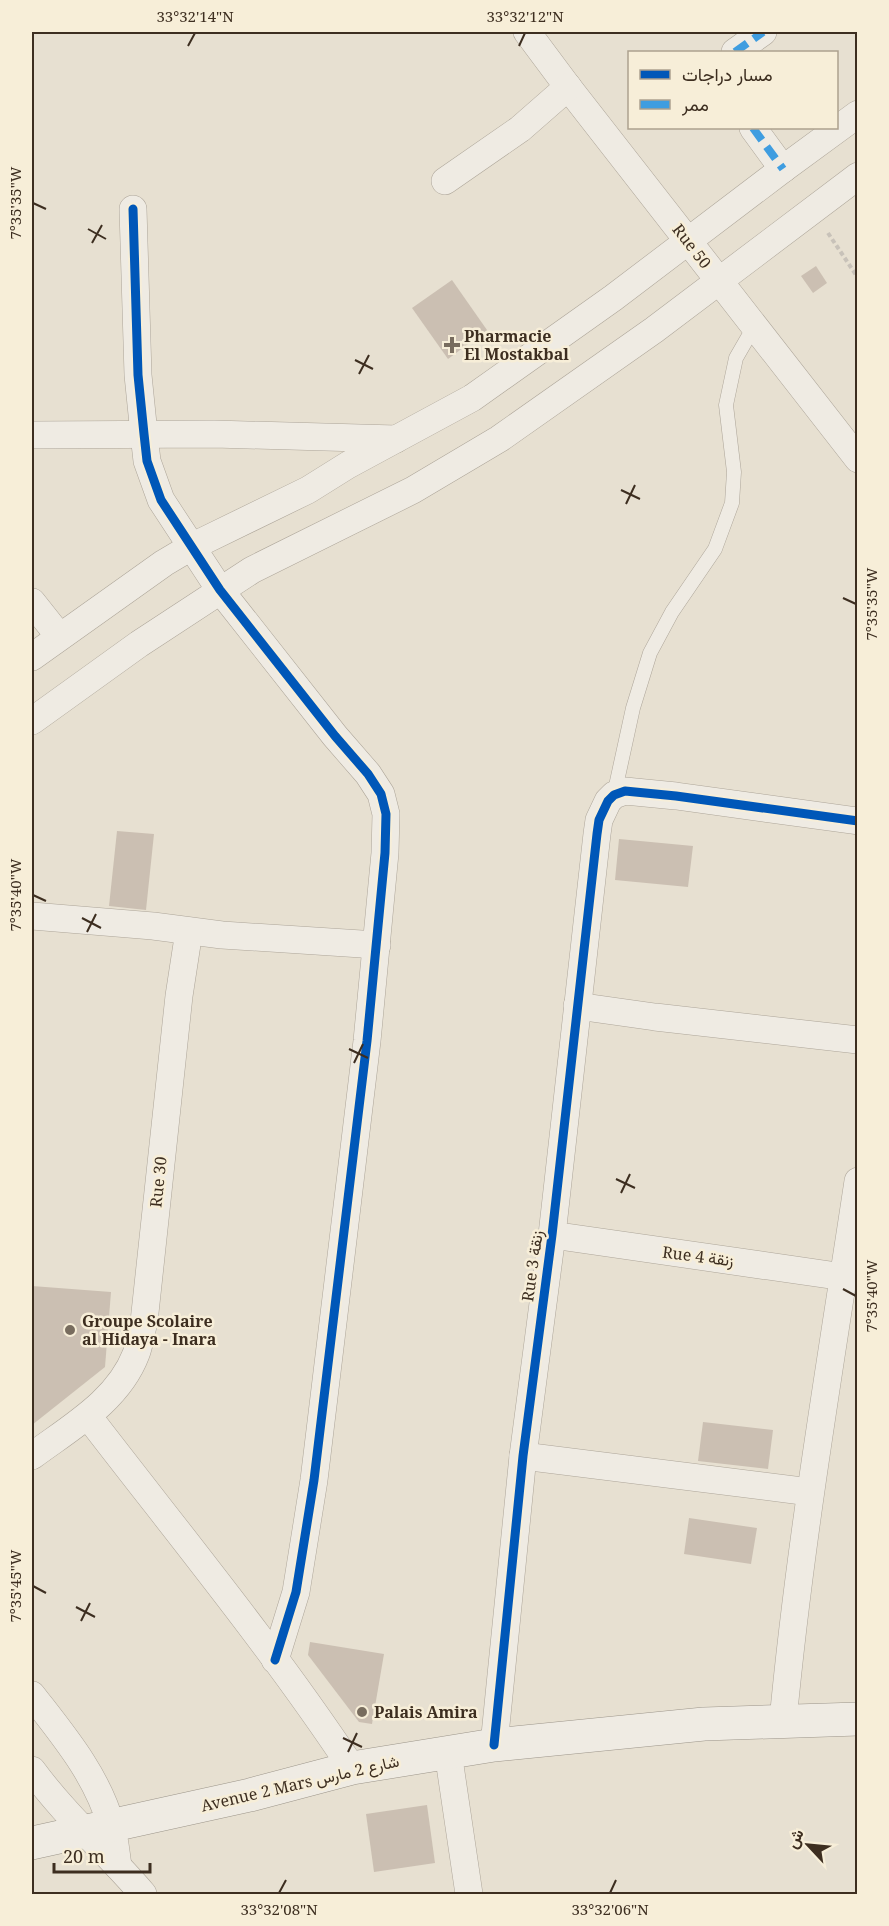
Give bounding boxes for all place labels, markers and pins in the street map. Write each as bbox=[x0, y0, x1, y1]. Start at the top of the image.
place label: Pharmacie El Mostakbal bbox=[464, 325, 569, 365]
marker: Pharmacie El Mostakbal bbox=[445, 338, 459, 352]
place label: Groupe Scolaire al Hidaya - Inara bbox=[82, 1310, 217, 1350]
marker: Groupe Scolaire al Hidaya - Inara bbox=[63, 1323, 77, 1337]
place label: Palais Amira bbox=[374, 1701, 478, 1723]
marker: Palais Amira bbox=[355, 1705, 369, 1719]

